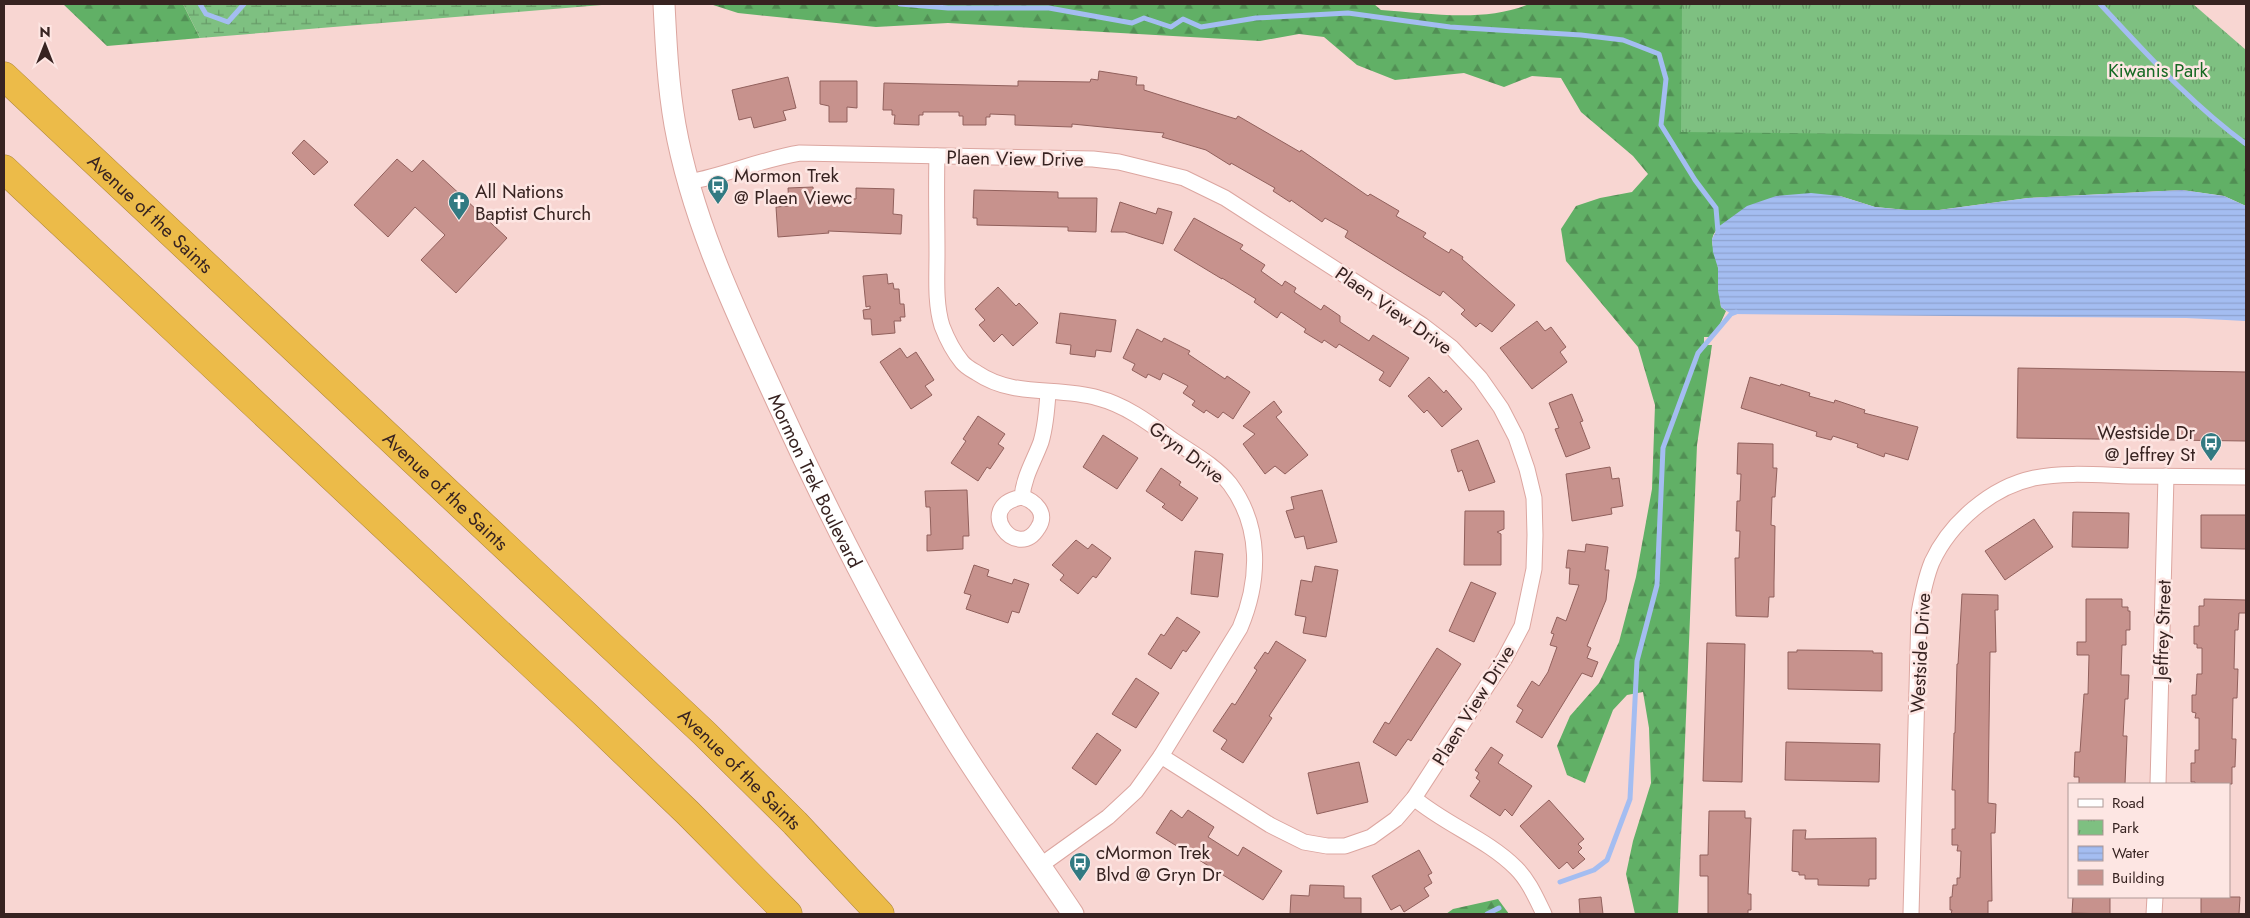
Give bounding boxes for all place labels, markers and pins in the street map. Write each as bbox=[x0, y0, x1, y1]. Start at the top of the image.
place label: Mormon Trek @ Plaen Viewc bbox=[734, 162, 852, 211]
bus stop icon: Mormon Trek @ Plaen Viewc bbox=[706, 174, 730, 205]
place label: All Nations Baptist Church bbox=[475, 178, 591, 227]
church icon: All Nations Baptist Church bbox=[447, 190, 471, 221]
place label: Westside Dr @ Jeffrey St bbox=[2097, 419, 2195, 468]
bus stop icon: Westside Dr @ Jeffrey St bbox=[2199, 431, 2223, 462]
place label: cMormon Trek Blvd @ Gryn Dr bbox=[1096, 839, 1222, 888]
bus stop icon: cMormon Trek Blvd @ Gryn Dr bbox=[1068, 851, 1092, 882]

